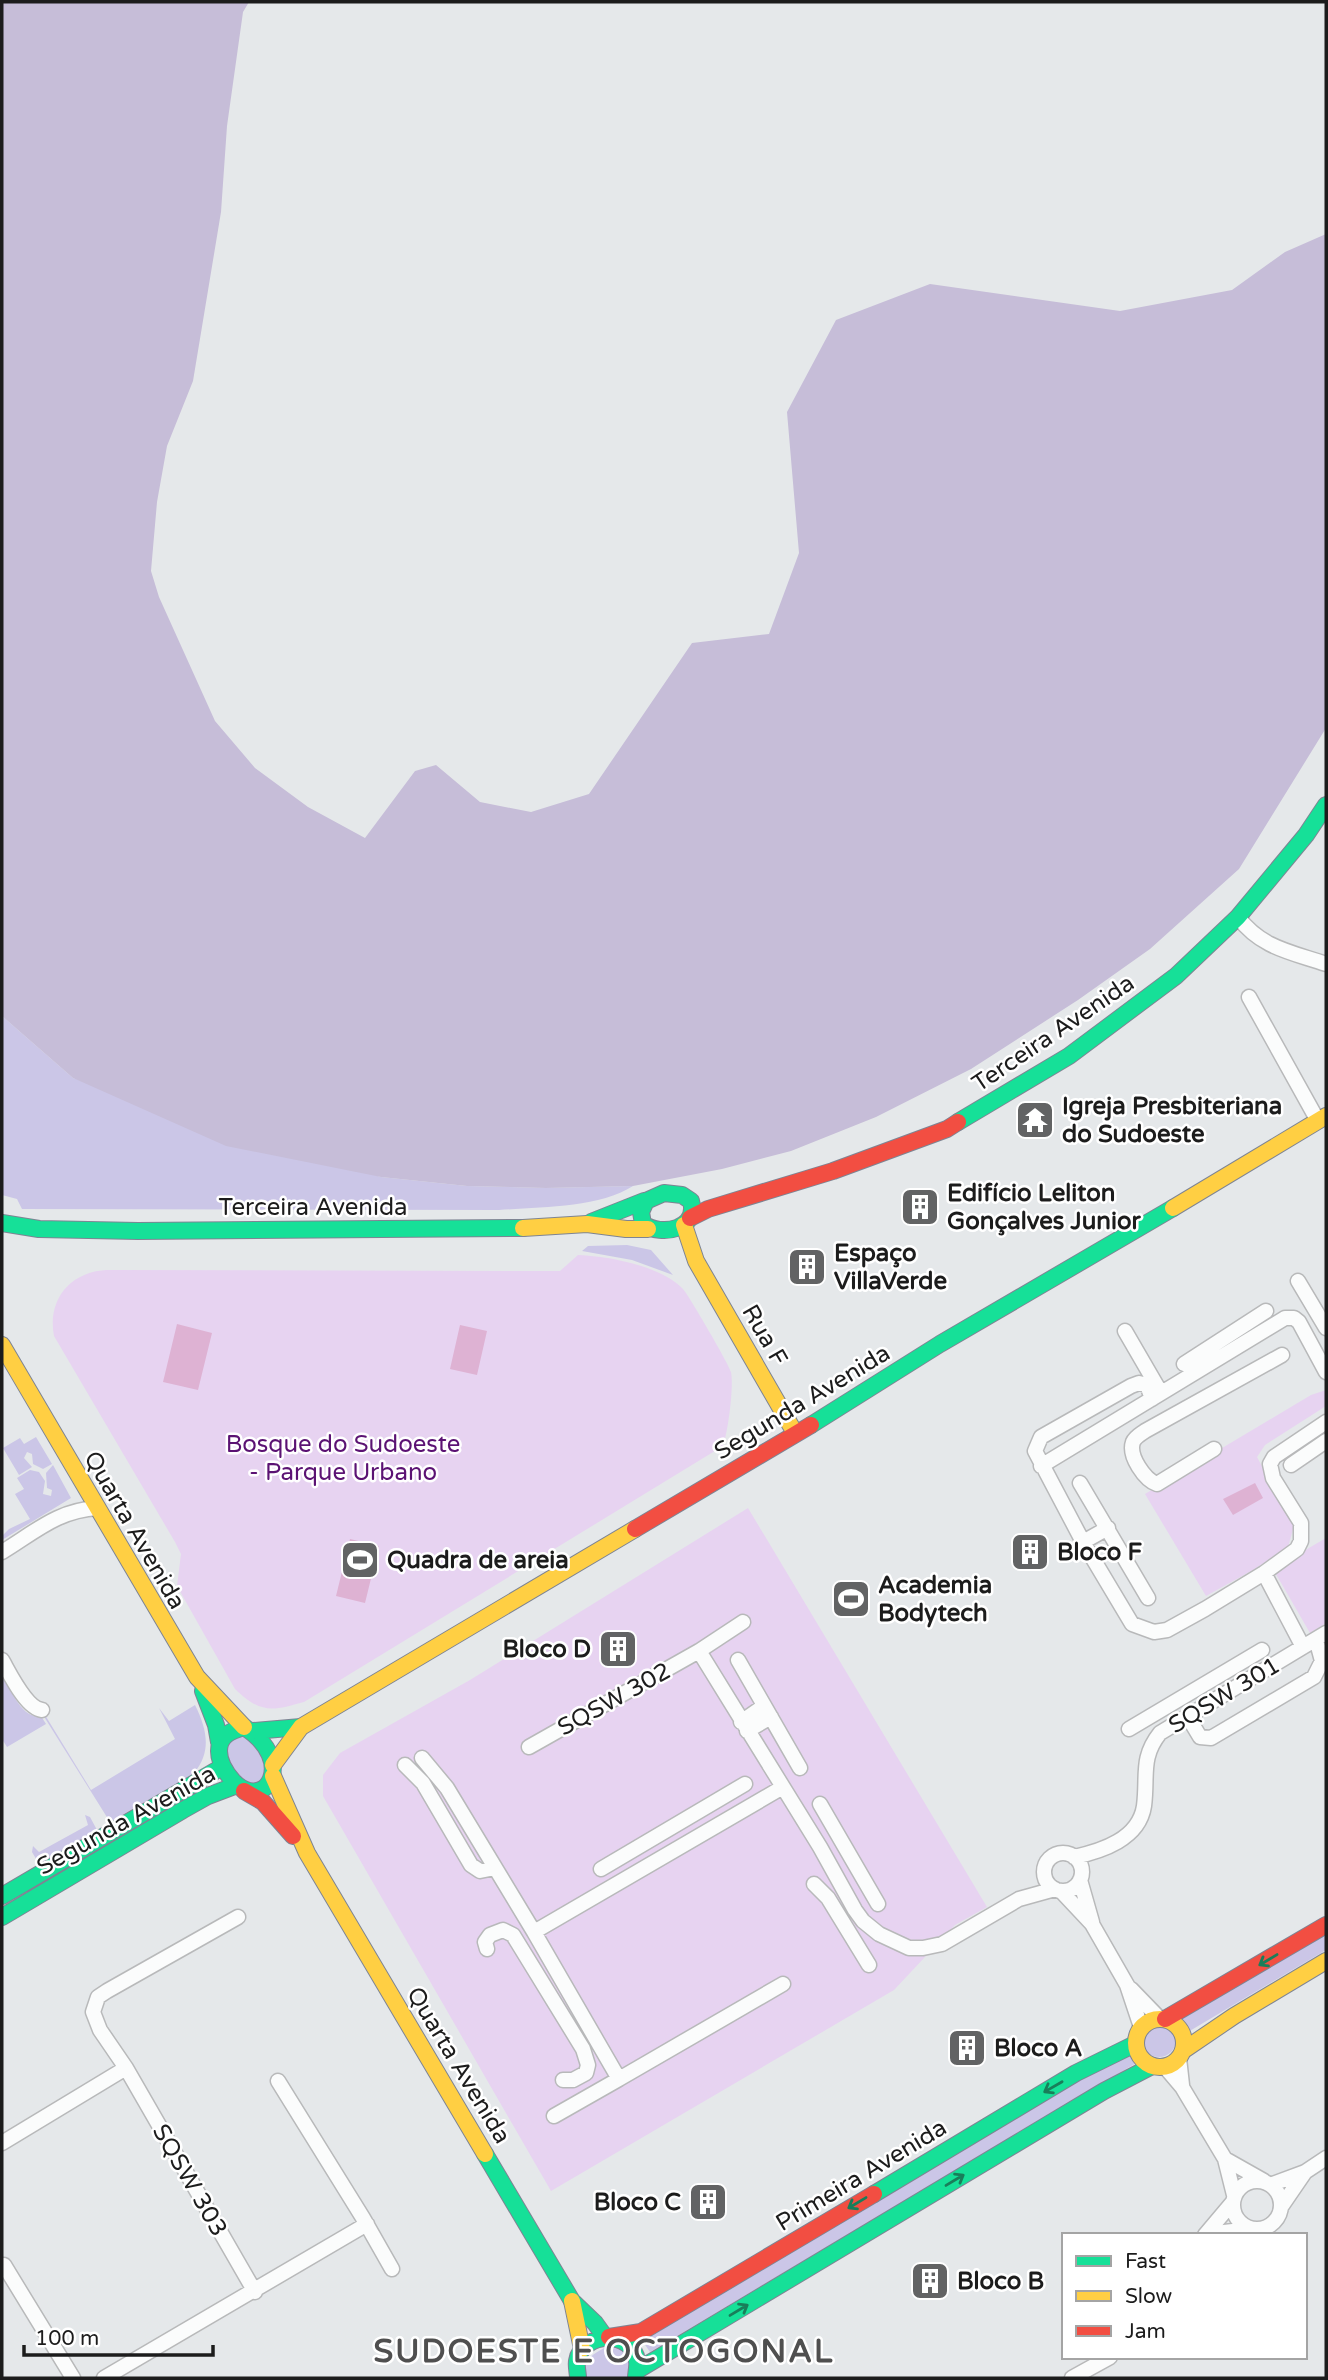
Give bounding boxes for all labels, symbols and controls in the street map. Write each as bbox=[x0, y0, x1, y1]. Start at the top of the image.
street label: Terceira Avenida bbox=[967, 969, 1140, 1098]
place label: Igreja Presbiteriana do Sudoeste bbox=[1062, 1092, 1282, 1149]
temple icon: Igreja Presbiteriana do Sudoeste bbox=[1014, 1099, 1056, 1141]
place label: Edifício Leliton Gonçalves Junior bbox=[947, 1179, 1142, 1236]
building icon: Edifício Leliton Gonçalves Junior bbox=[899, 1186, 941, 1228]
street label: Terceira Avenida bbox=[218, 1193, 408, 1222]
place label: Espaço VillaVerde bbox=[834, 1239, 947, 1296]
building icon: Espaço VillaVerde bbox=[786, 1246, 828, 1288]
street label: Rua F bbox=[736, 1299, 794, 1371]
street label: Segunda Avenida bbox=[709, 1338, 895, 1466]
park label: Bosque do Sudoeste - Parque Urbano bbox=[226, 1430, 460, 1487]
street label: Quarta Avenida bbox=[78, 1446, 192, 1615]
building icon: Bloco F bbox=[1009, 1531, 1051, 1573]
place label: Bloco F bbox=[1057, 1538, 1143, 1567]
sports icon: Quadra de areia bbox=[339, 1539, 381, 1581]
place label: Quadra de areia bbox=[387, 1546, 569, 1575]
place label: Academia Bodytech bbox=[878, 1571, 992, 1628]
sports icon: Academia Bodytech bbox=[830, 1578, 872, 1620]
building icon: Bloco D bbox=[597, 1628, 639, 1670]
place label: Bloco D bbox=[502, 1635, 591, 1664]
street label: SQSW 301 bbox=[1163, 1651, 1285, 1740]
street label: SQSW 302 bbox=[553, 1657, 676, 1742]
street label: Segunda Avenida bbox=[32, 1759, 221, 1882]
one-way arrow bbox=[1258, 1953, 1278, 1967]
street label: Quarta Avenida bbox=[400, 1982, 517, 2149]
building icon: Bloco A bbox=[946, 2027, 988, 2069]
place label: Bloco A bbox=[994, 2034, 1083, 2063]
one-way arrow bbox=[1043, 2081, 1064, 2094]
street label: Primeira Avenida bbox=[771, 2113, 952, 2238]
street label: SQSW 303 bbox=[146, 2119, 233, 2242]
one-way arrow bbox=[945, 2173, 965, 2187]
building icon: Bloco C bbox=[687, 2181, 729, 2223]
place label: Bloco C bbox=[594, 2188, 681, 2217]
one-way arrow bbox=[848, 2196, 868, 2210]
legend bbox=[1062, 2233, 1307, 2359]
text: Fast bbox=[1125, 2249, 1166, 2274]
building icon: Bloco B bbox=[909, 2260, 951, 2302]
place label: Bloco B bbox=[957, 2267, 1044, 2296]
text: Slow bbox=[1125, 2284, 1173, 2309]
one-way arrow bbox=[729, 2303, 749, 2317]
scale bar bbox=[24, 2314, 214, 2358]
text: Jam bbox=[1125, 2319, 1166, 2344]
text: 100 m bbox=[35, 2326, 99, 2351]
district label: SUDOESTE E OCTOGONAL bbox=[373, 2333, 835, 2371]

